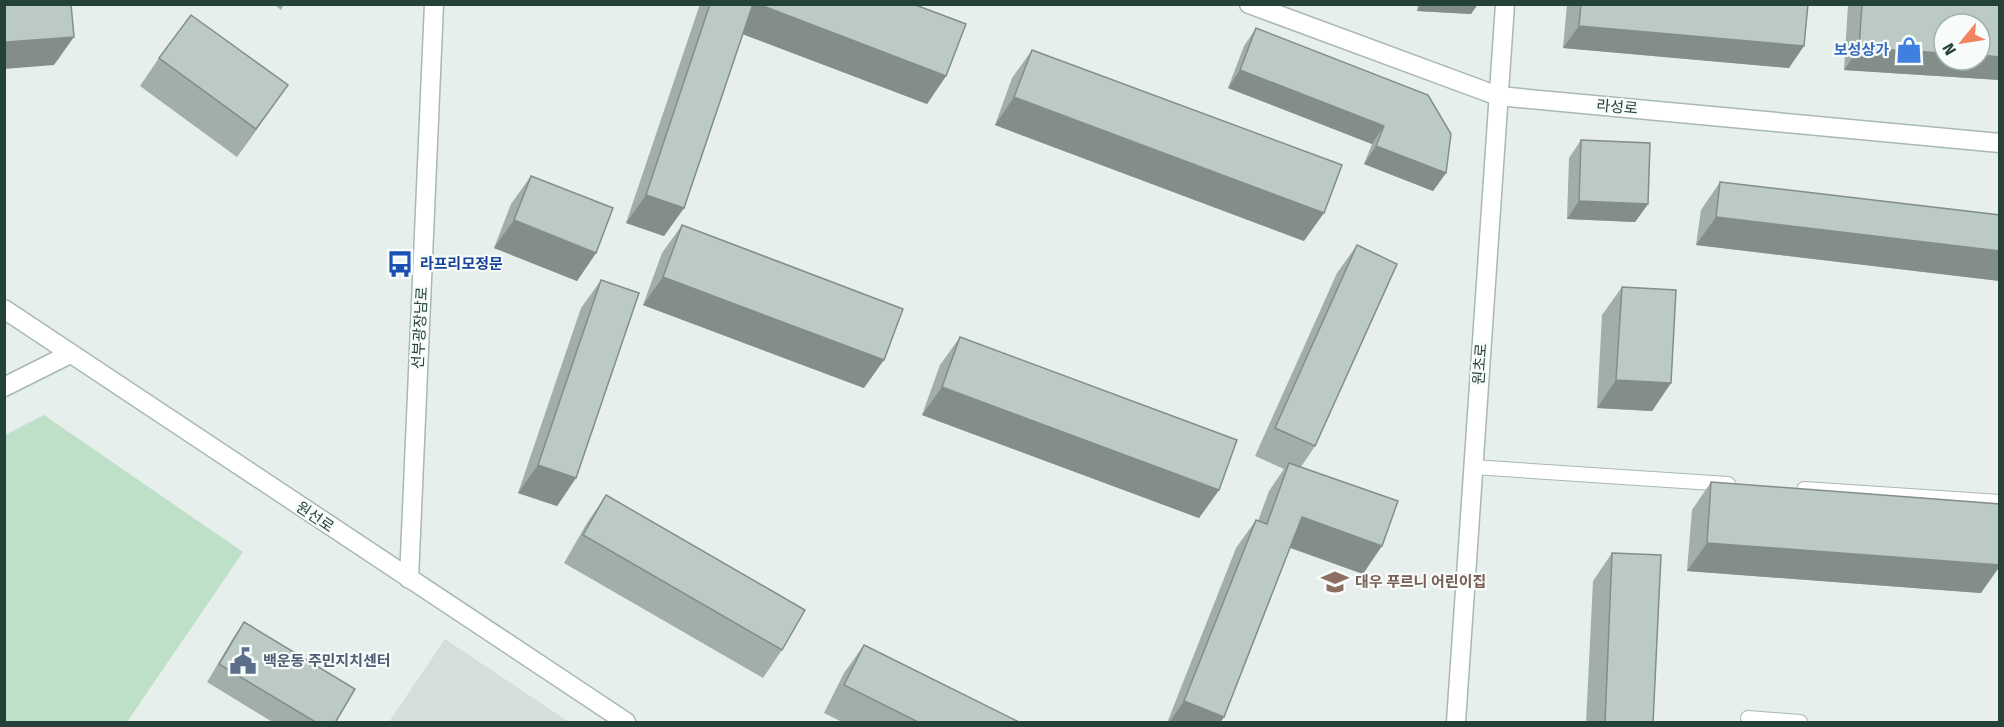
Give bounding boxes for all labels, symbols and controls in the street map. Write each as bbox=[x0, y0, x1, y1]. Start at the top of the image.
north arrow bbox=[1932, 12, 1992, 72]
shop icon: 보성상가 bbox=[1894, 35, 1924, 65]
text: N bbox=[1939, 40, 1960, 59]
place label: 보성상가 bbox=[1834, 41, 1889, 59]
street label: 라성로 bbox=[1596, 96, 1638, 118]
bus stop icon: 라프리모정문 bbox=[385, 249, 415, 279]
place label: 라프리모정문 bbox=[420, 255, 503, 273]
street label: 선부광장남로 bbox=[409, 286, 431, 370]
street label: 원초로 bbox=[1470, 343, 1490, 385]
street label: 원선로 bbox=[293, 498, 337, 536]
school or university icon: 대우 푸르니 어린이집 bbox=[1320, 567, 1350, 597]
place label: 대우 푸르니 어린이집 bbox=[1355, 573, 1486, 591]
public building icon: 백운동 주민지치센터 bbox=[228, 646, 258, 676]
place label: 백운동 주민지치센터 bbox=[263, 652, 391, 670]

